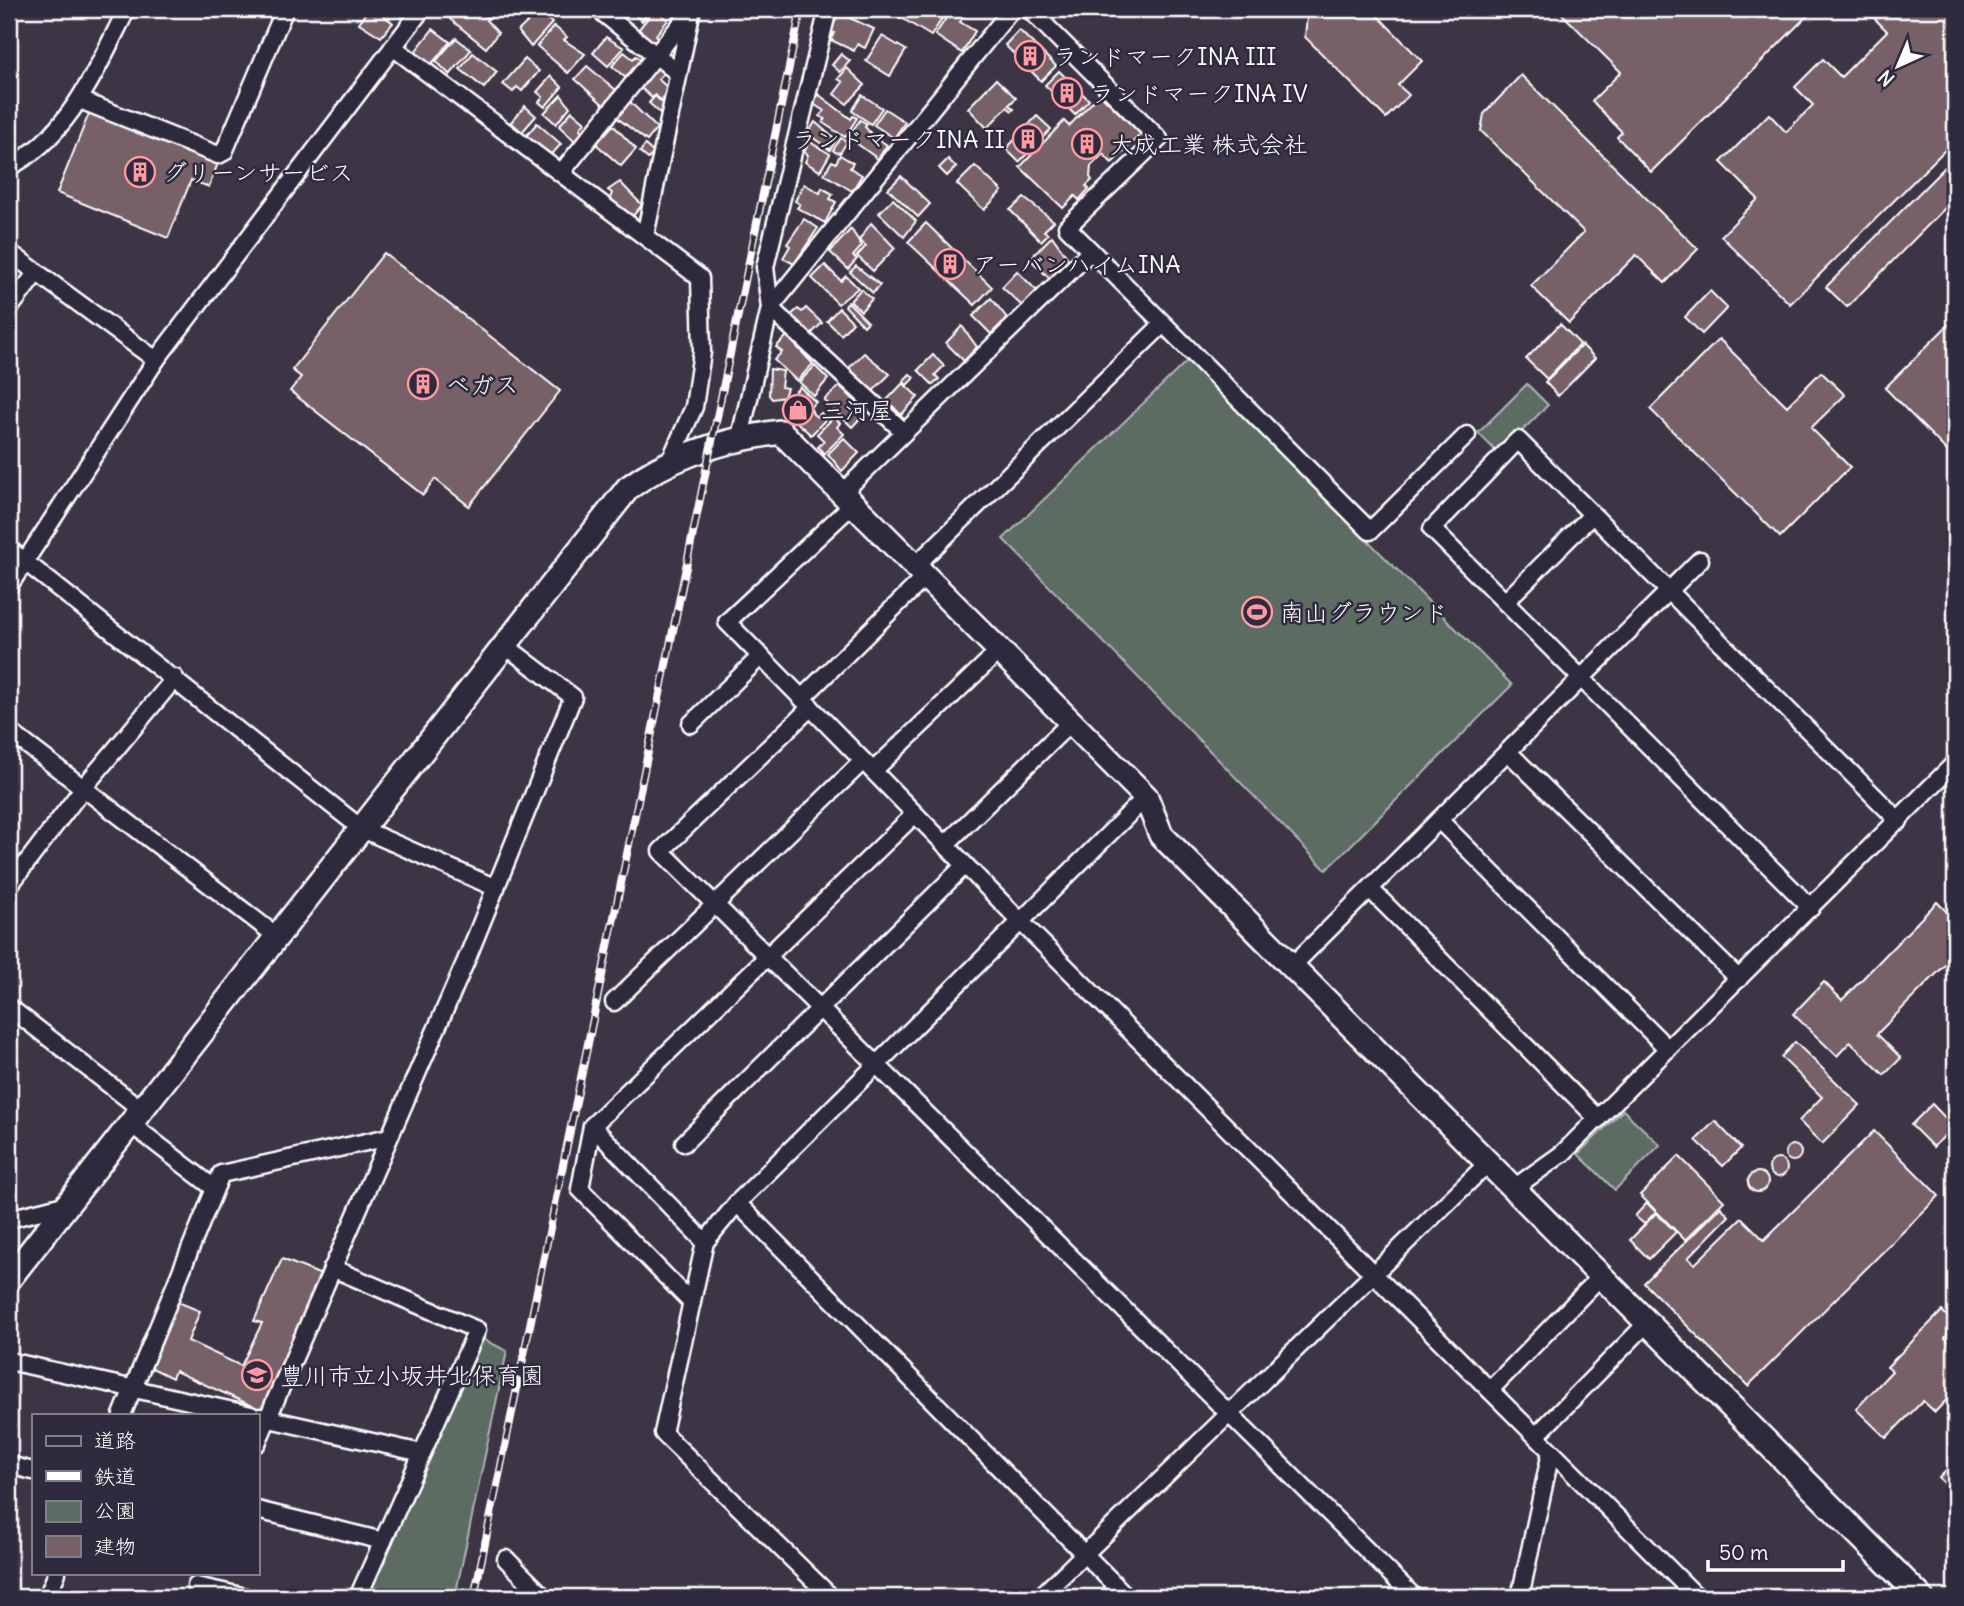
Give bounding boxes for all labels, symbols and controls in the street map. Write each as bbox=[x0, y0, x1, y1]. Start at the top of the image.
north arrow bbox=[1862, 32, 1932, 102]
building icon: ランドマークINA III bbox=[1013, 39, 1047, 73]
place label: ランドマークINA III bbox=[1053, 41, 1277, 71]
text: N bbox=[1873, 65, 1899, 91]
building icon: ランドマークINA IV bbox=[1050, 76, 1084, 110]
place label: ランドマークINA IV bbox=[1090, 78, 1308, 108]
building icon: ランドマークINA II bbox=[1011, 122, 1045, 156]
place label: ランドマークINA II bbox=[792, 124, 1005, 154]
building icon: 大成工業 株式会社 bbox=[1070, 127, 1104, 161]
place label: 大成工業 株式会社 bbox=[1110, 129, 1308, 159]
building icon: グリーンサービス bbox=[123, 155, 157, 189]
place label: グリーンサービス bbox=[163, 157, 354, 187]
building icon: アーバンハイムINA bbox=[933, 247, 967, 281]
place label: アーバンハイムINA bbox=[973, 249, 1181, 279]
building icon: ベガス bbox=[406, 367, 440, 401]
place label: ベガス bbox=[446, 369, 518, 399]
shop icon: 三河屋 bbox=[781, 393, 815, 427]
place label: 三河屋 bbox=[821, 395, 893, 425]
sports icon: 南山グラウンド bbox=[1240, 595, 1274, 629]
place label: 南山グラウンド bbox=[1280, 597, 1448, 627]
school or university icon: 豊川市立小坂井北保育園 bbox=[240, 1358, 274, 1392]
place label: 豊川市立小坂井北保育園 bbox=[280, 1360, 544, 1390]
legend bbox=[32, 1414, 259, 1574]
text: 道路 bbox=[94, 1427, 136, 1454]
text: 鉄道 bbox=[94, 1463, 136, 1490]
text: 公園 bbox=[94, 1497, 136, 1524]
scale bar bbox=[1708, 1529, 1843, 1573]
text: 建物 bbox=[94, 1533, 136, 1560]
text: 50 m bbox=[1719, 1539, 1768, 1566]

